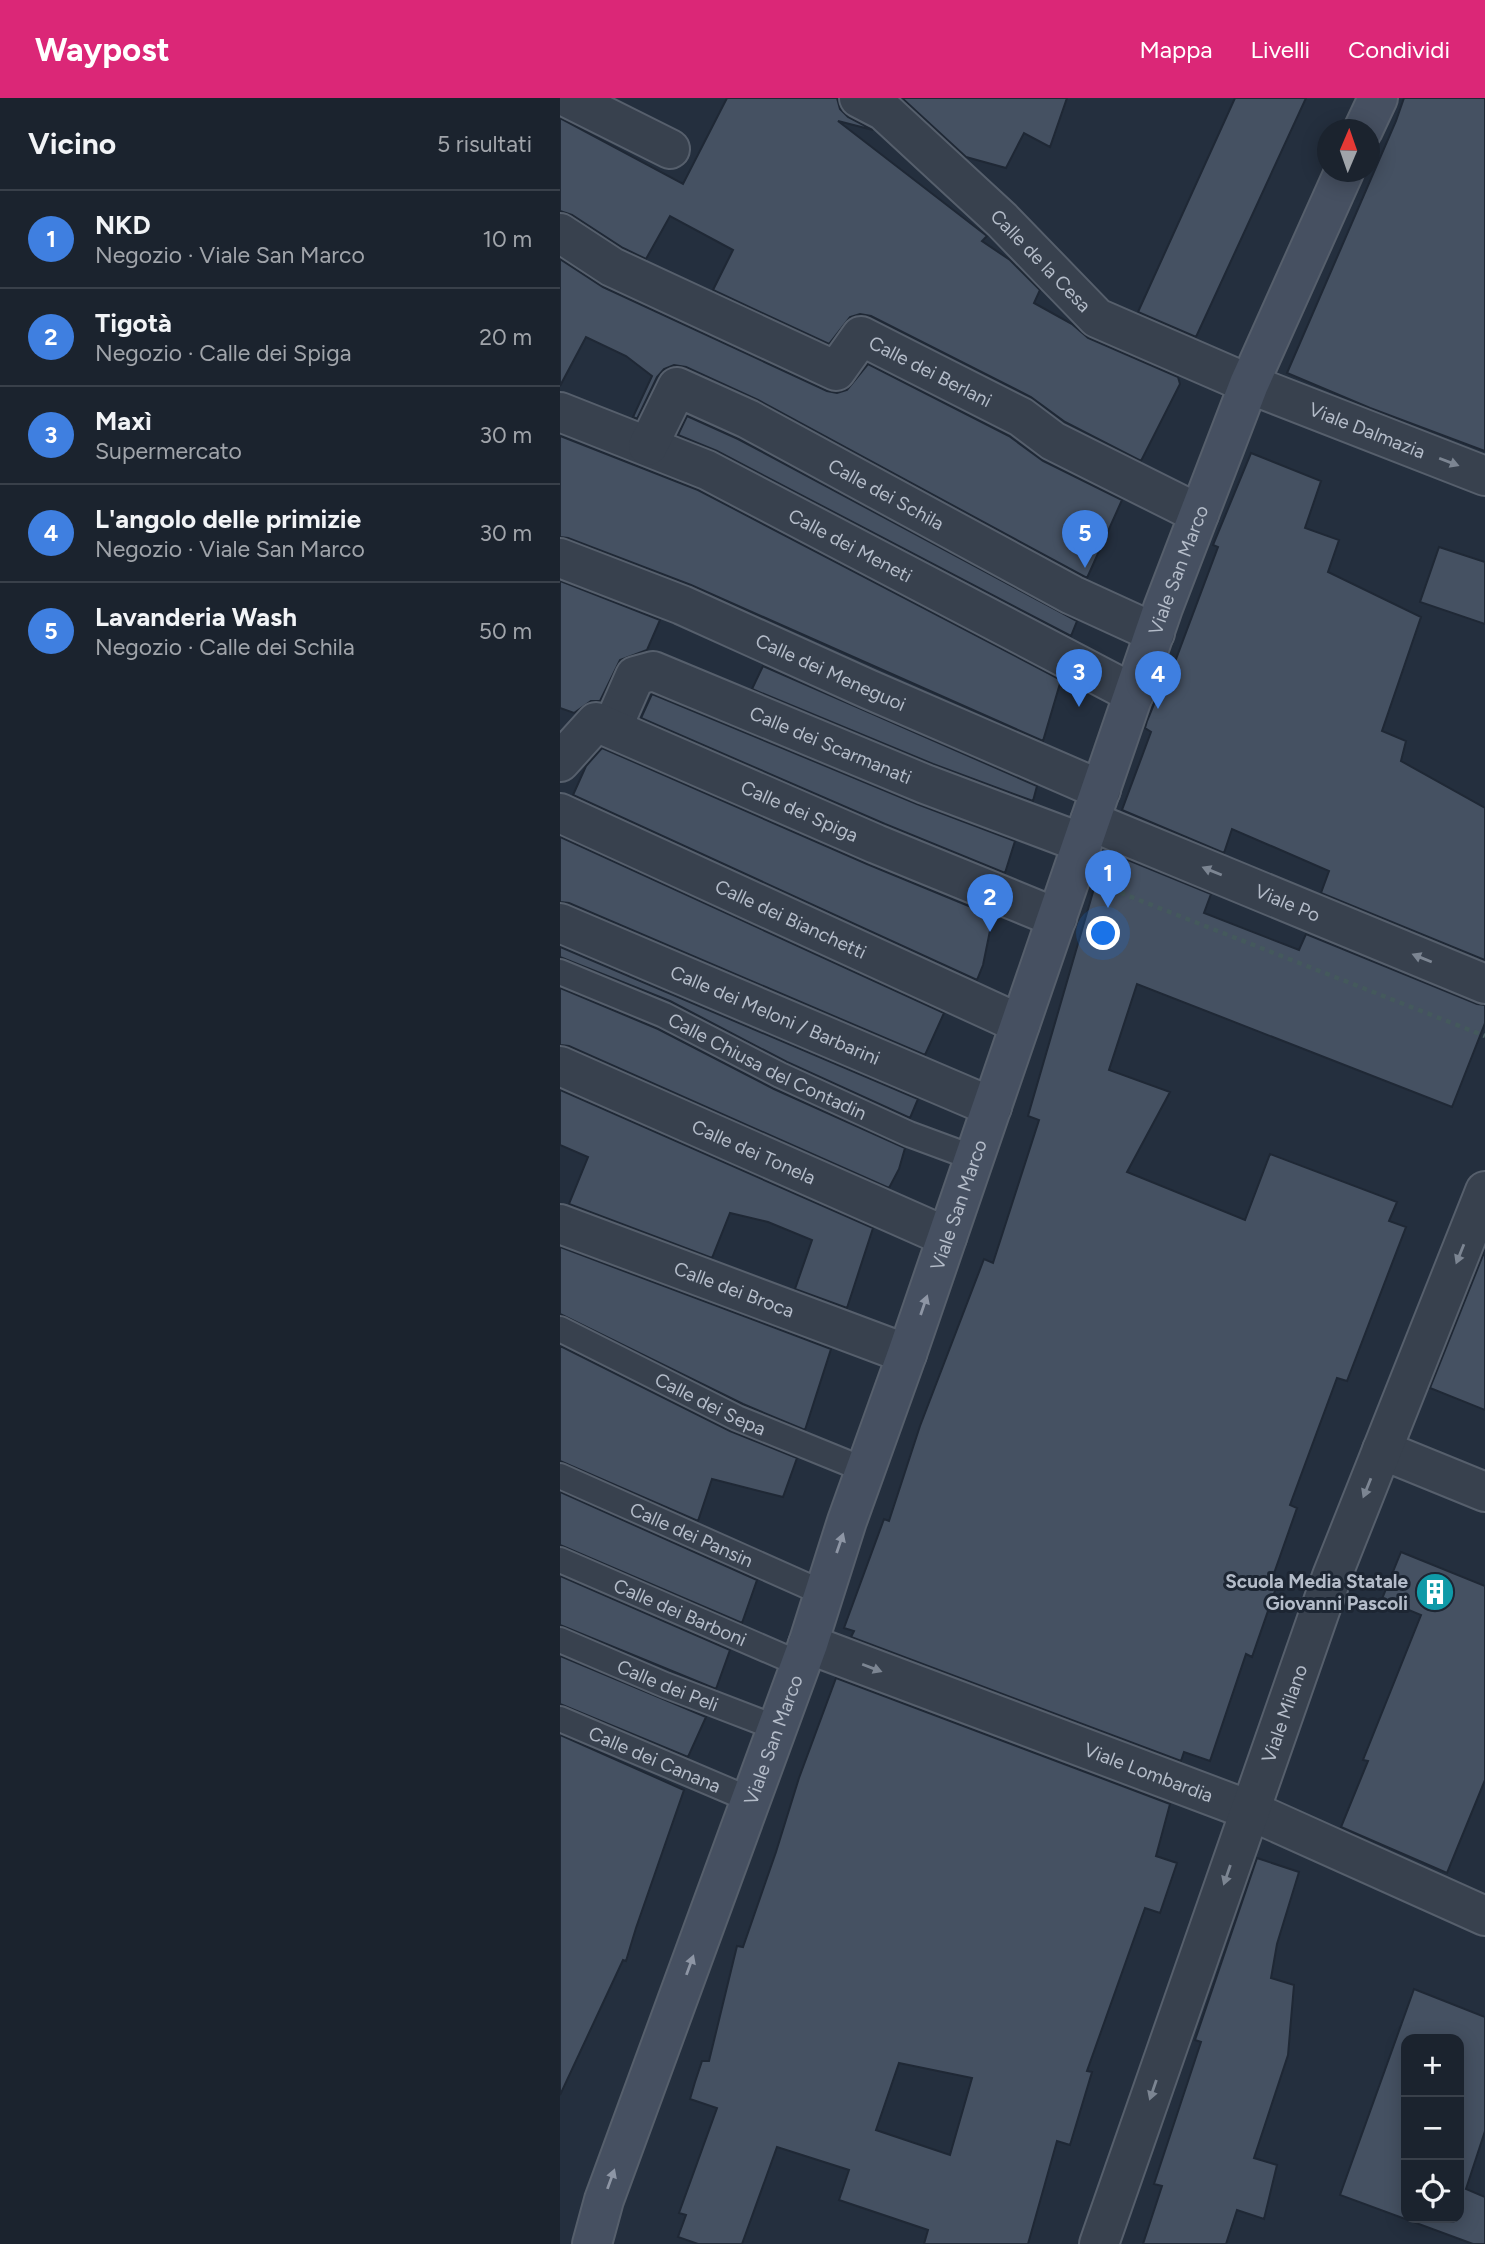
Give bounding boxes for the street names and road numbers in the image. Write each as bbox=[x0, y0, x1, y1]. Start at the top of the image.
street label: Calle de la Cesa bbox=[986, 204, 1096, 317]
street label: Calle dei Berlani bbox=[865, 330, 996, 412]
street label: Viale Dalmazia bbox=[1306, 397, 1429, 463]
street label: Calle dei Schila bbox=[824, 453, 948, 535]
street label: Viale San Marco bbox=[1143, 502, 1213, 638]
street label: Calle dei Meneti bbox=[785, 503, 916, 587]
street label: Calle dei Meneguoi bbox=[752, 628, 910, 716]
street label: Calle dei Scarmanati bbox=[746, 701, 915, 789]
street label: Calle dei Spiga bbox=[737, 775, 862, 846]
street label: Calle dei Bianchetti bbox=[712, 874, 870, 964]
street label: Viale Po bbox=[1252, 879, 1324, 926]
street label: Calle dei Meloni / Barbarini bbox=[667, 960, 884, 1069]
street label: Calle Chiusa del Contadin bbox=[664, 1008, 870, 1125]
street label: Calle dei Tonela bbox=[689, 1114, 819, 1189]
street label: Viale San Marco bbox=[925, 1136, 991, 1273]
street label: Calle dei Broca bbox=[671, 1256, 797, 1322]
street label: Calle dei Sepa bbox=[651, 1367, 769, 1440]
street label: Calle dei Pansin bbox=[626, 1497, 757, 1572]
street label: Calle dei Barboni bbox=[610, 1573, 750, 1651]
street label: Calle dei Peli bbox=[614, 1654, 722, 1716]
street label: Viale Milano bbox=[1256, 1661, 1312, 1766]
street label: Viale San Marco bbox=[739, 1671, 807, 1808]
street label: Calle dei Canana bbox=[585, 1721, 724, 1797]
street label: Viale Lombardia bbox=[1081, 1737, 1216, 1807]

